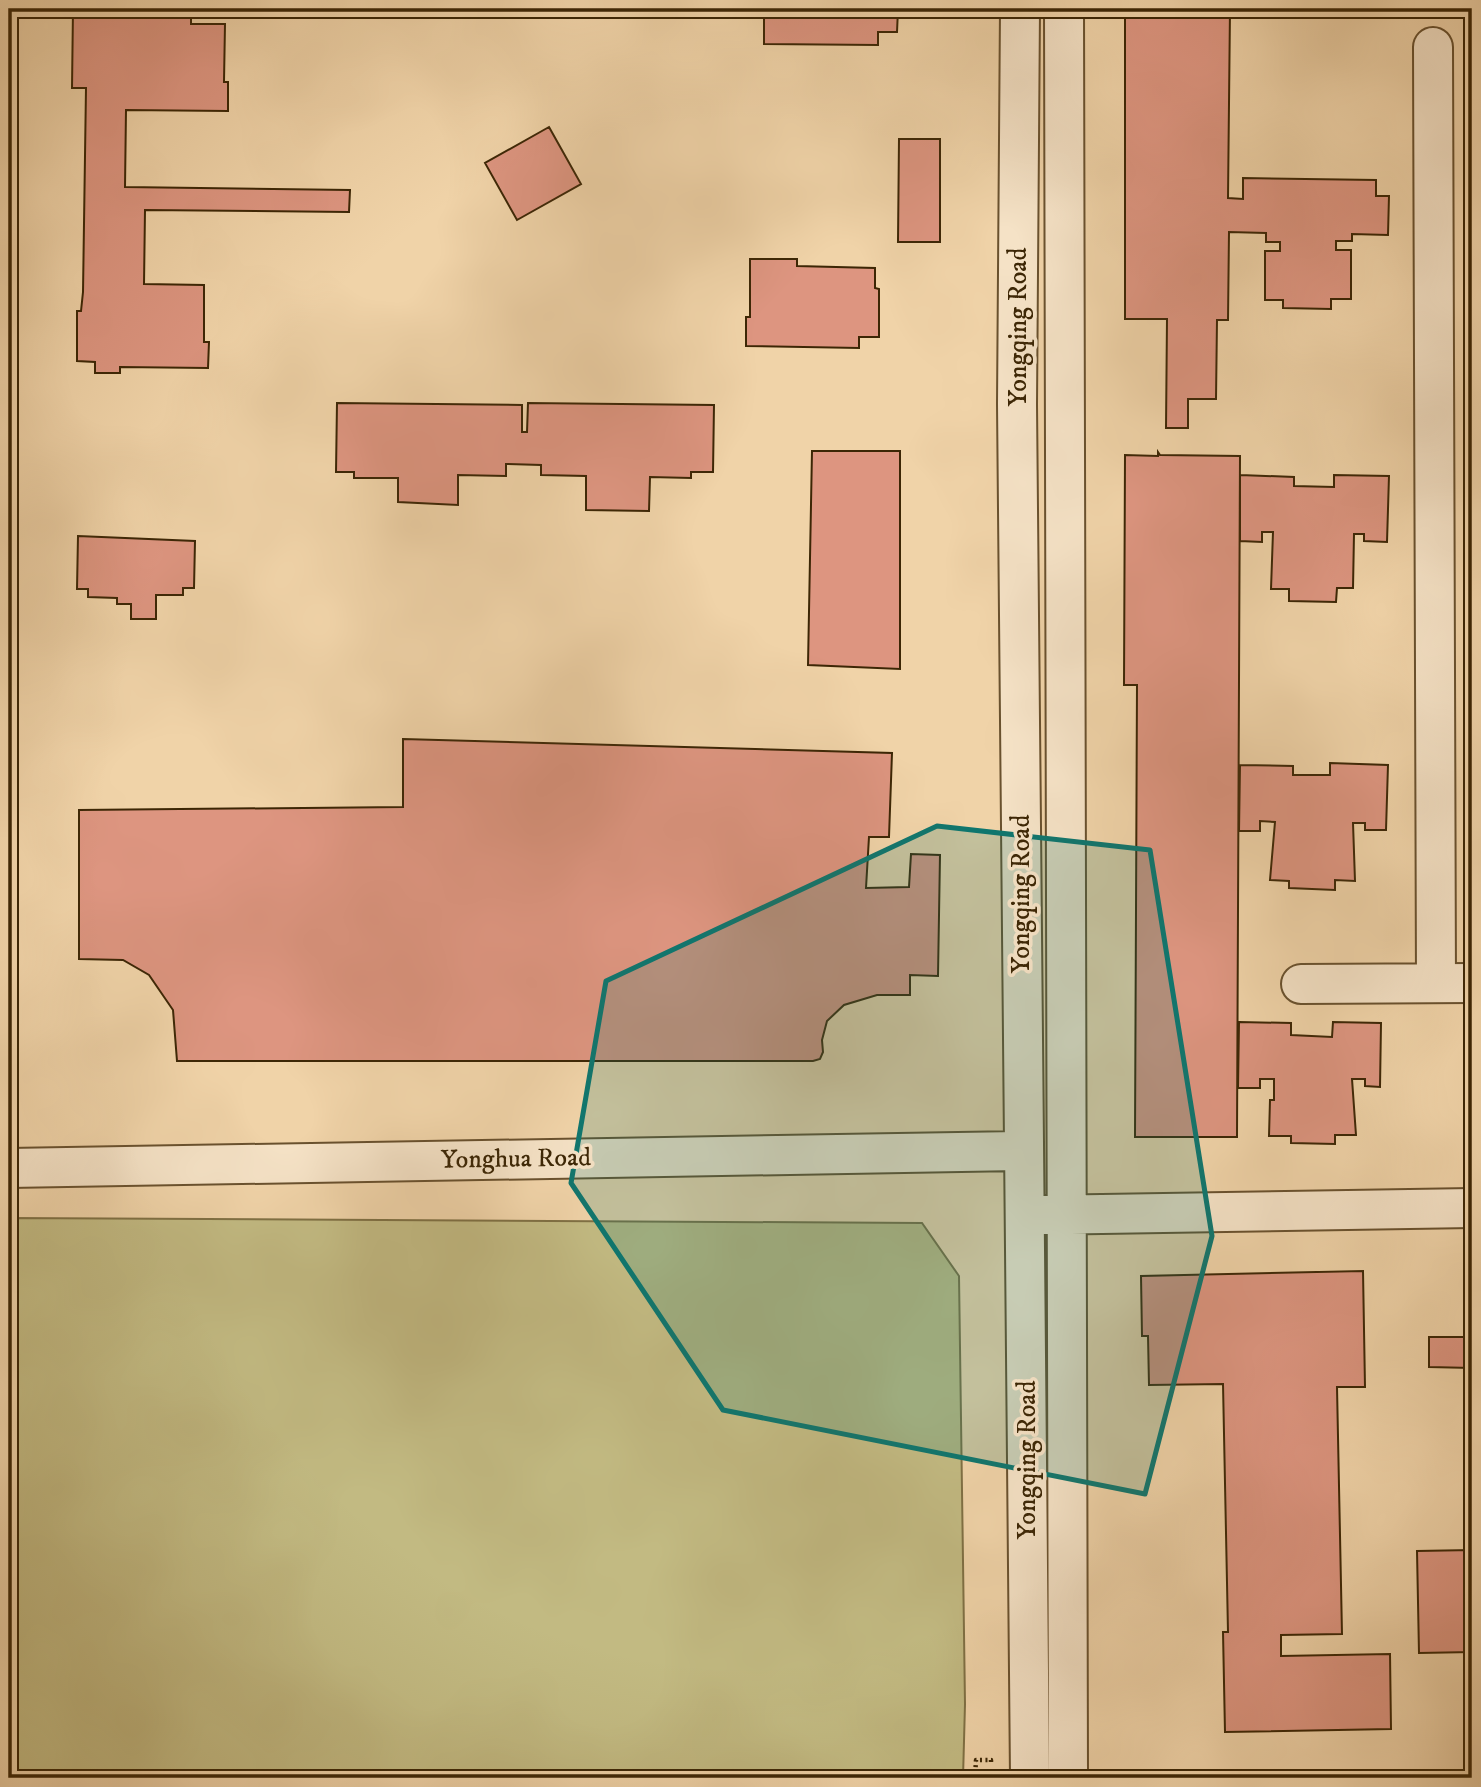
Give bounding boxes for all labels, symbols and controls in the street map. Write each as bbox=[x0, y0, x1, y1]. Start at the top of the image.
street label: Yongqing Road bbox=[1002, 248, 1035, 406]
street label: Yongqing Road bbox=[1005, 815, 1038, 973]
street label: Yonghua Road bbox=[441, 1141, 591, 1177]
street label: Yongqing Road bbox=[1011, 1381, 1044, 1539]

